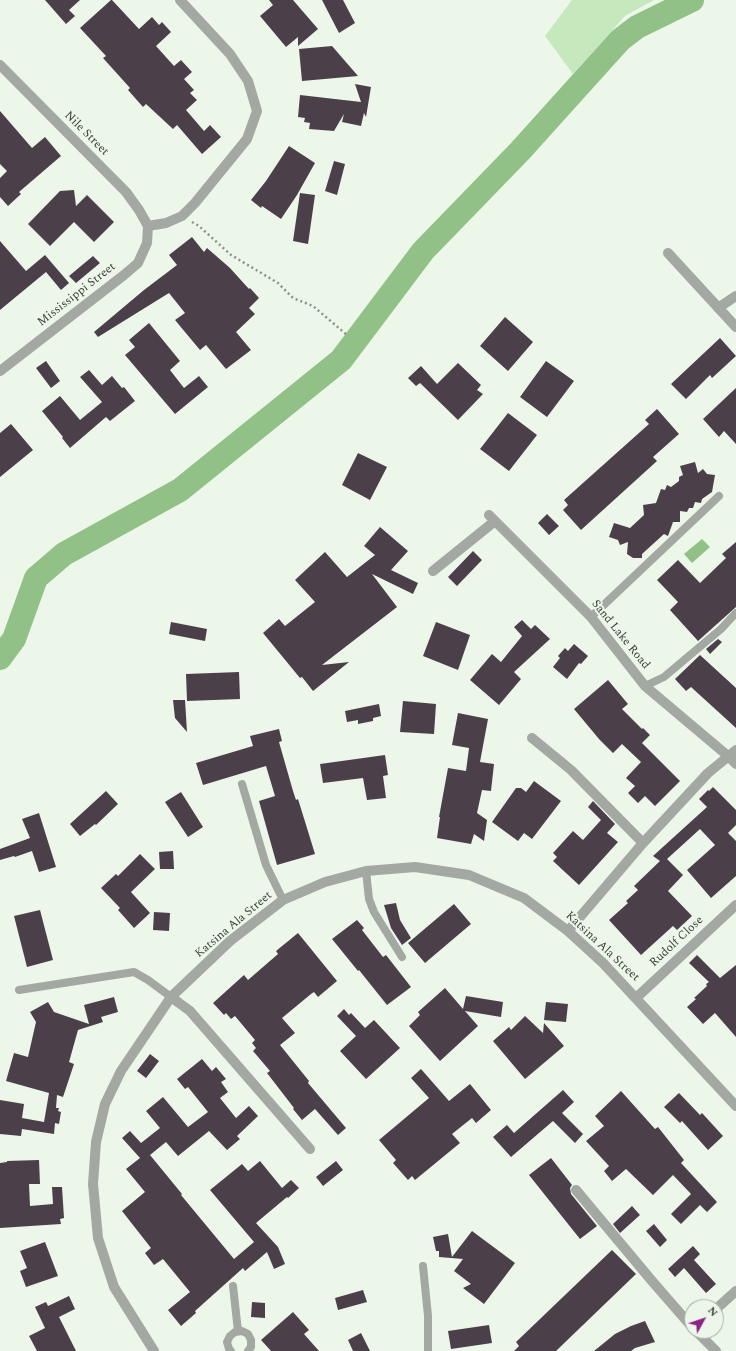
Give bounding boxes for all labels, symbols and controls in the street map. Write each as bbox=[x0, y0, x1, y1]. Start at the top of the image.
street label: Nile Street bbox=[61, 109, 111, 159]
street label: Mississippi Street bbox=[35, 260, 119, 330]
street label: Sand Lake Road bbox=[588, 597, 652, 673]
street label: Katsina Ala Street bbox=[193, 889, 275, 961]
street label: Katsina Ala Street bbox=[562, 909, 642, 985]
street label: Rudolf Close bbox=[647, 913, 707, 971]
north arrow bbox=[684, 1299, 724, 1339]
text: N bbox=[703, 1303, 722, 1321]

